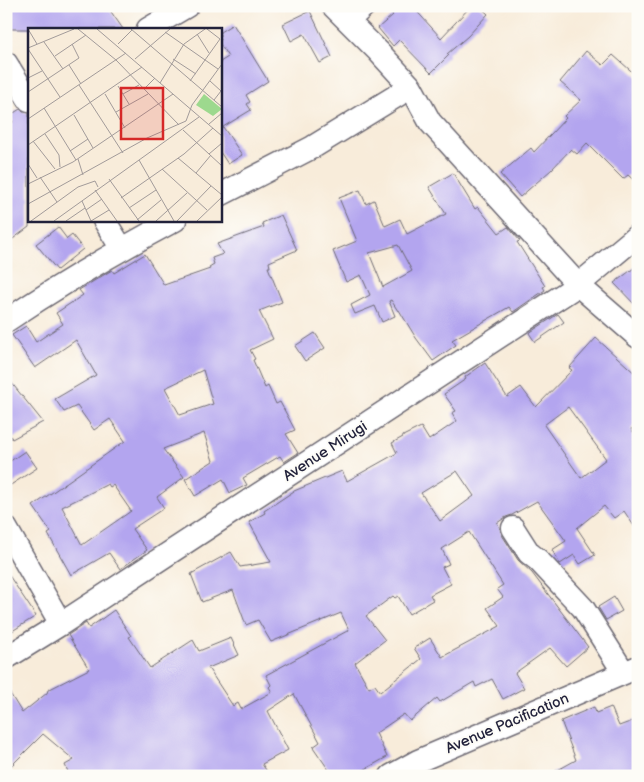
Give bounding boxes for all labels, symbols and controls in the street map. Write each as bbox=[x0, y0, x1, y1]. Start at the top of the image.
inset map bbox=[28, 28, 221, 221]
street label: Avenue Mirugi bbox=[280, 417, 371, 486]
street label: Avenue Pacification bbox=[443, 689, 572, 758]

